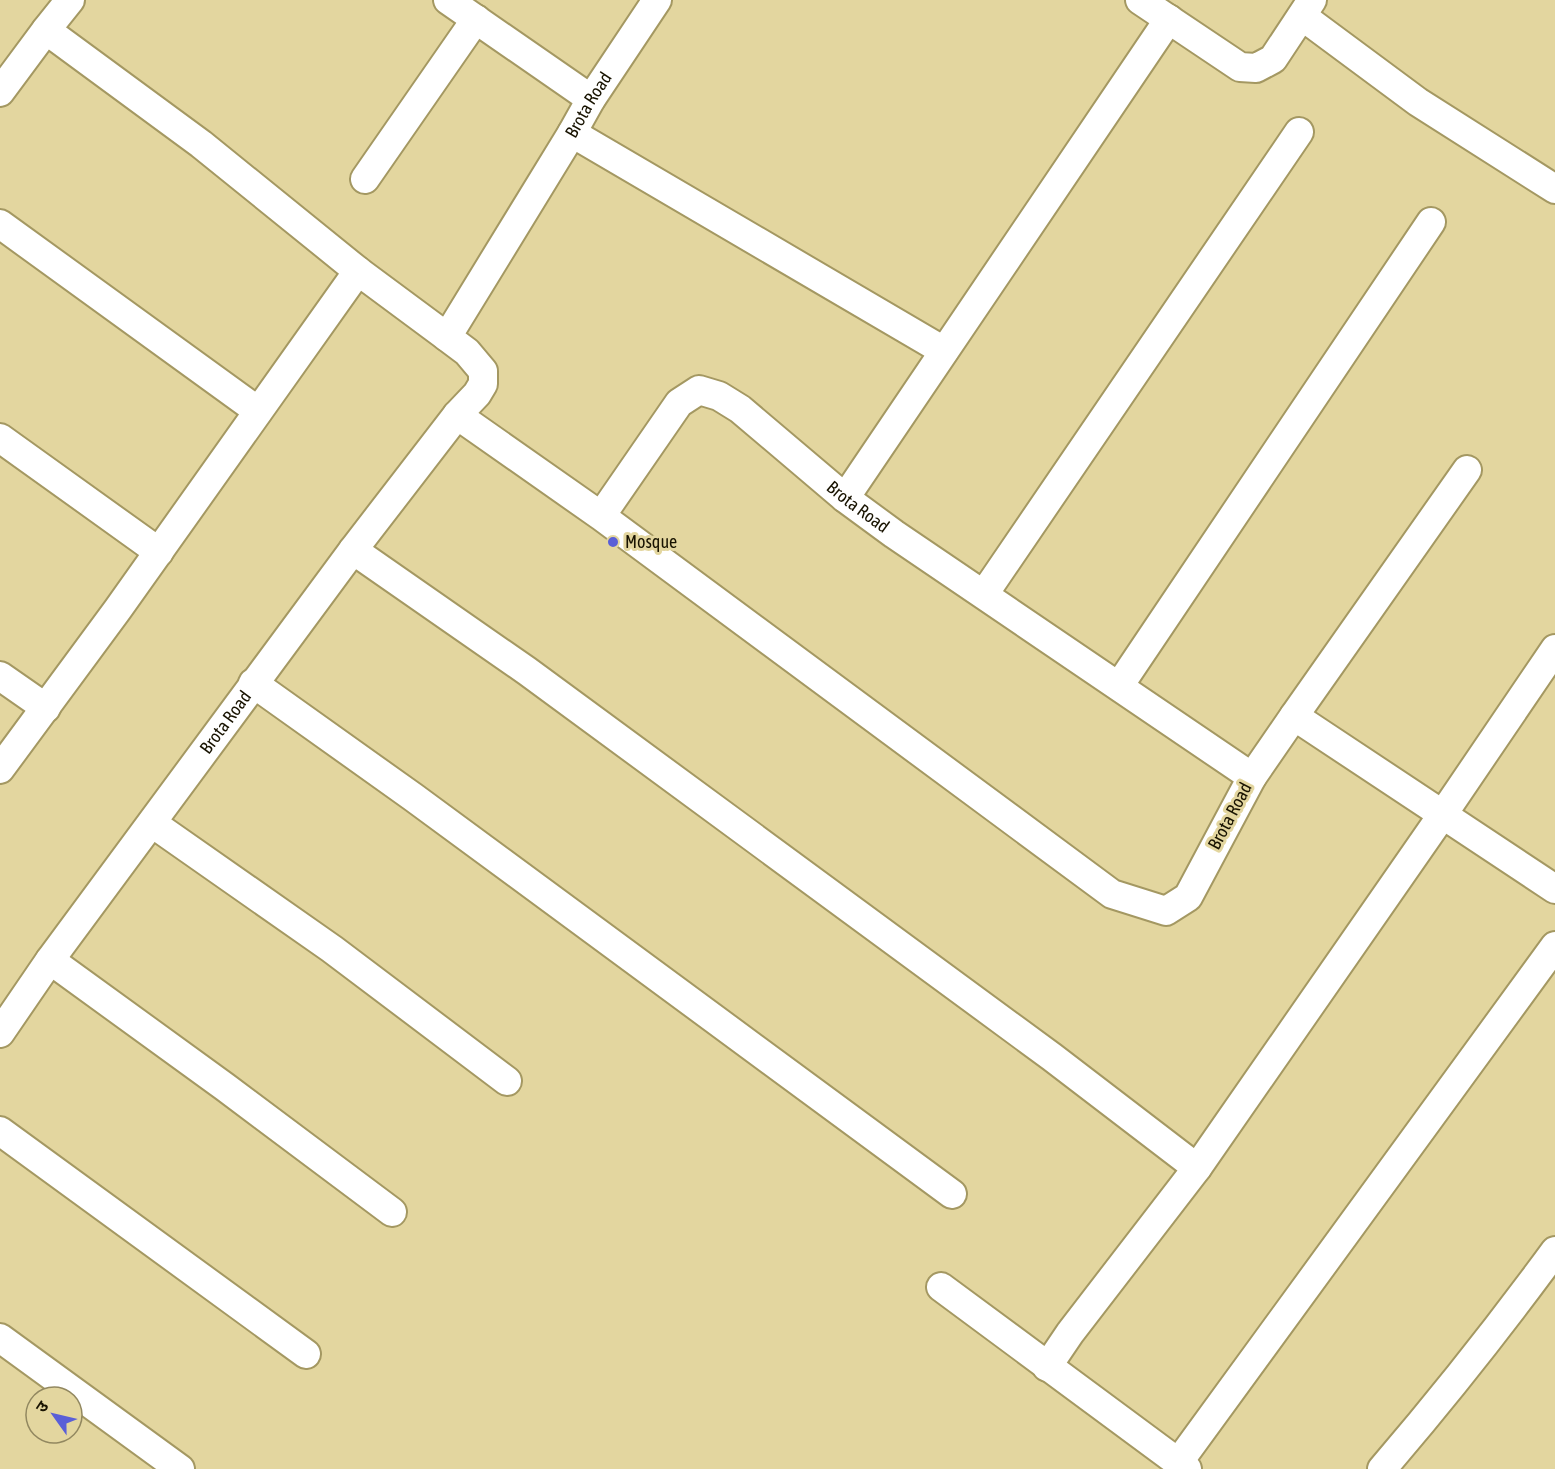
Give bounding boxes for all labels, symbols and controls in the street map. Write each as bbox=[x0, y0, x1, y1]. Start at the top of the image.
street label: Brota Road bbox=[561, 68, 616, 141]
street label: Brota Road bbox=[823, 476, 894, 537]
place label: Mosque bbox=[625, 531, 677, 552]
marker: Mosque bbox=[606, 535, 620, 549]
street label: Brota Road bbox=[195, 687, 255, 758]
street label: Brota Road bbox=[1203, 779, 1256, 853]
north arrow bbox=[24, 1385, 84, 1445]
text: उ bbox=[31, 1397, 52, 1416]

